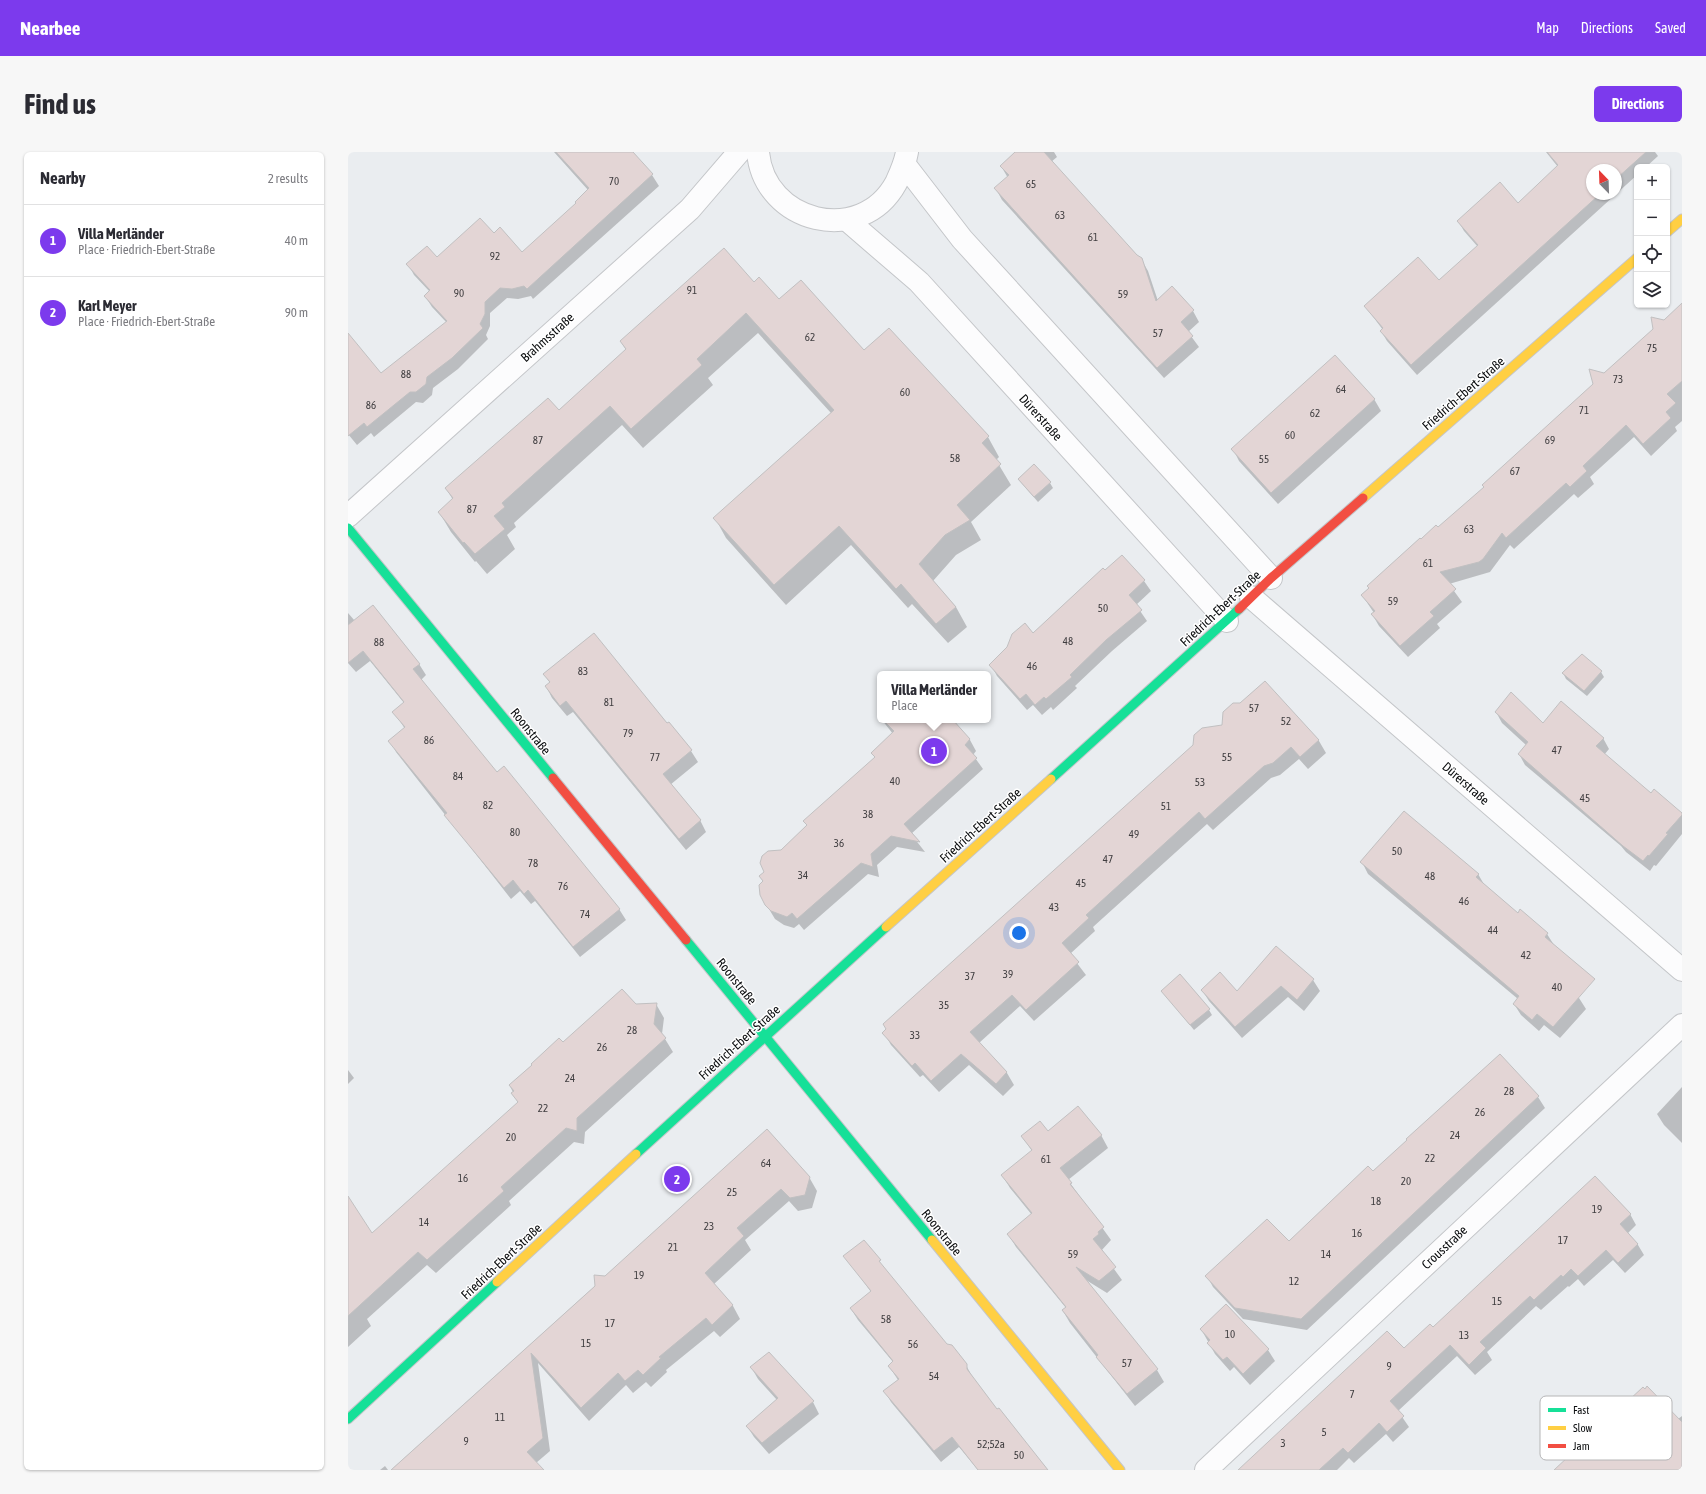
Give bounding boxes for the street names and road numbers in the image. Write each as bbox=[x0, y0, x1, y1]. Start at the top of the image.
street label: Brahmsstraße bbox=[518, 310, 577, 365]
street label: Friedrich-Ebert-Straße bbox=[1419, 353, 1508, 433]
street label: Dürerstraße bbox=[1016, 391, 1065, 444]
street label: Friedrich-Ebert-Straße bbox=[1177, 567, 1264, 649]
street label: Roonstraße bbox=[507, 705, 554, 757]
street label: Dürerstraße bbox=[1439, 759, 1492, 808]
street label: Friedrich-Ebert-Straße bbox=[937, 785, 1024, 866]
street label: Roonstraße bbox=[713, 955, 760, 1007]
street label: Friedrich-Ebert-Straße bbox=[696, 1002, 783, 1083]
street label: Roonstraße bbox=[918, 1206, 965, 1258]
street label: Friedrich-Ebert-Straße bbox=[458, 1220, 545, 1302]
street label: Crousstraße bbox=[1419, 1223, 1470, 1272]

